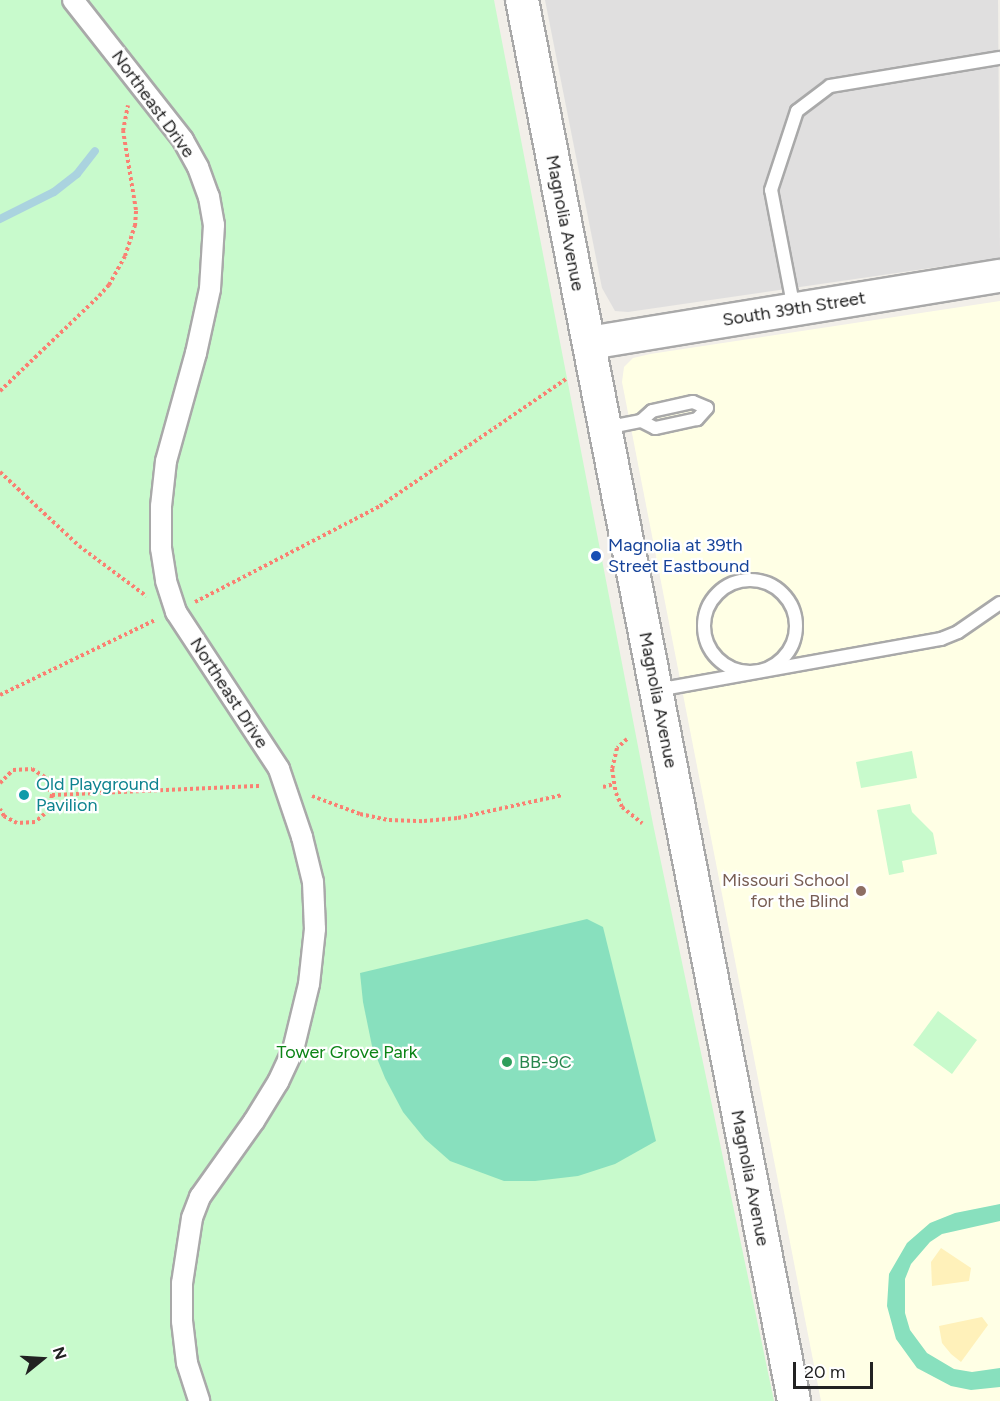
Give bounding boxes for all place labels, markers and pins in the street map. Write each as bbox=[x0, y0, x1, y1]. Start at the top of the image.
place label: Magnolia at 39th Street Eastbound bbox=[608, 535, 749, 578]
marker: Magnolia at 39th Street Eastbound bbox=[589, 549, 603, 563]
place label: Old Playground Pavilion bbox=[36, 774, 159, 816]
marker: Old Playground Pavilion bbox=[17, 788, 31, 802]
place label: Missouri School for the Blind bbox=[722, 870, 849, 912]
marker: Missouri School for the Blind bbox=[854, 884, 868, 898]
place label: BB-9C bbox=[519, 1051, 572, 1073]
marker: BB-9C bbox=[500, 1055, 514, 1069]

